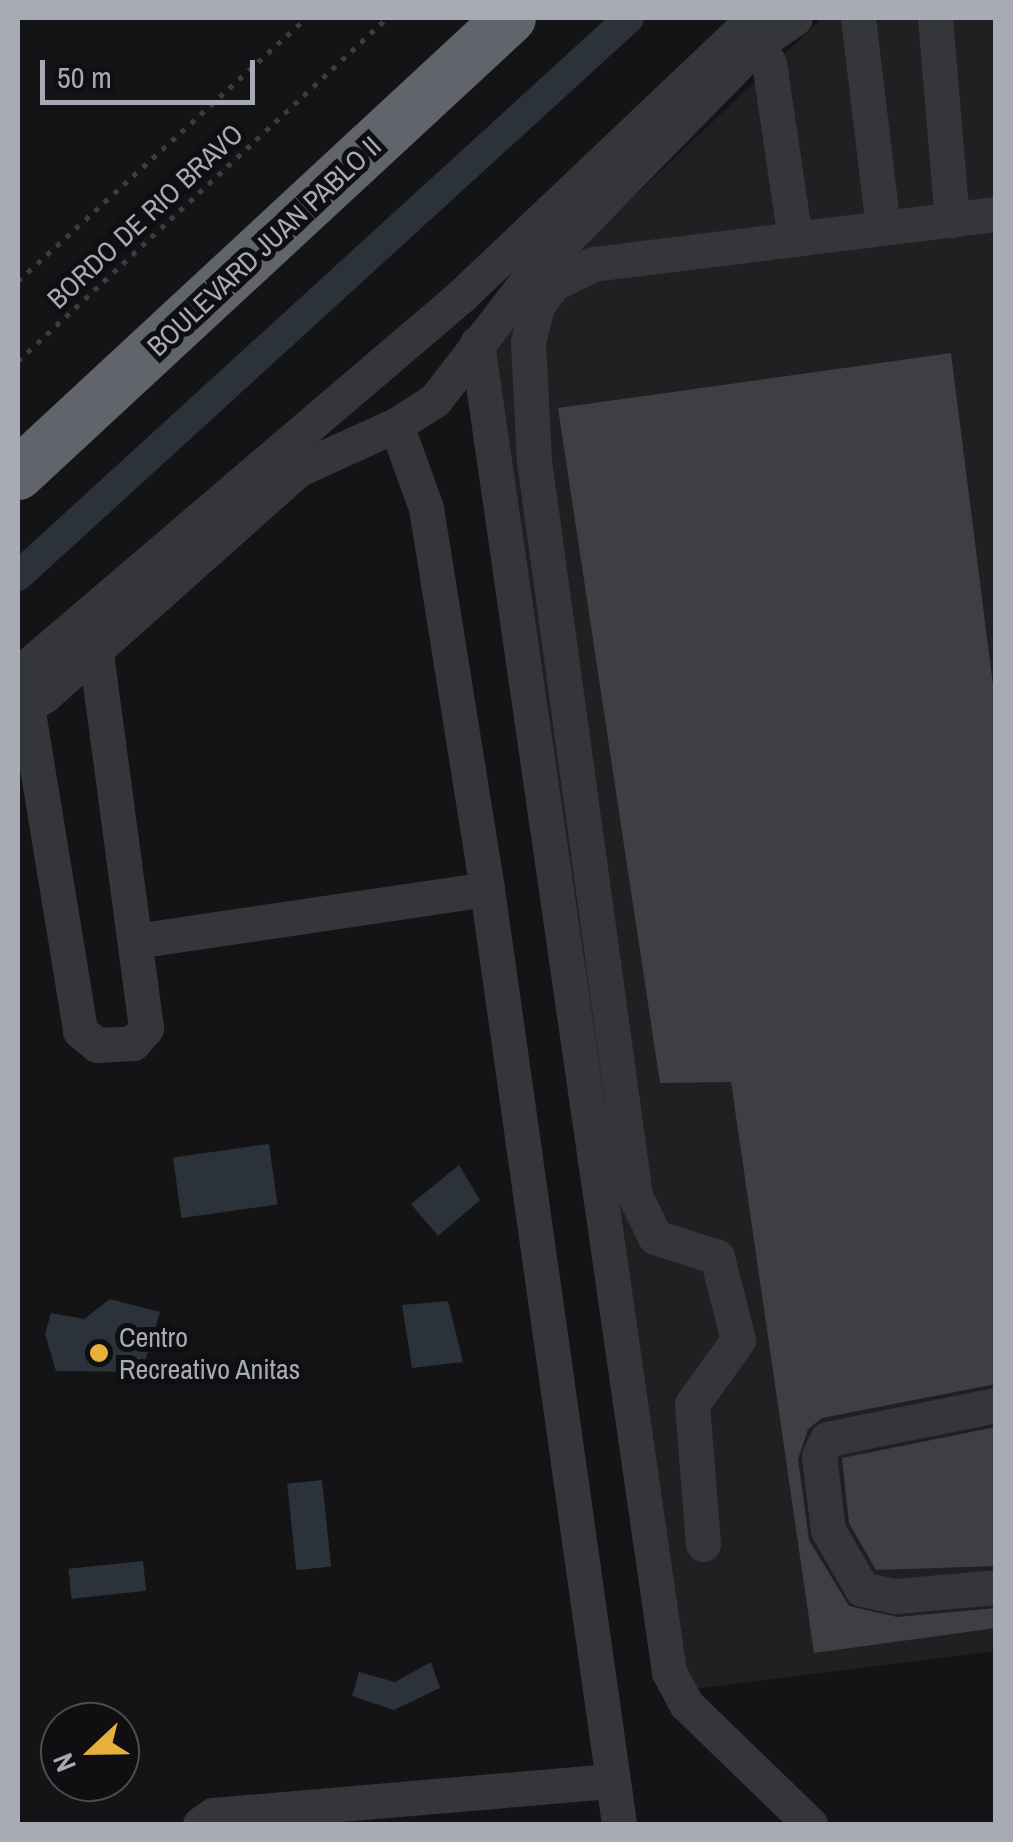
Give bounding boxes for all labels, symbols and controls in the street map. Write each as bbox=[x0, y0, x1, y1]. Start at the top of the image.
scale bar bbox=[45, 40, 260, 102]
text: 50 m bbox=[57, 57, 112, 97]
street label: BORDO DE RIO BRAVO bbox=[40, 117, 250, 315]
street label: BOULEVARD JUAN PABLO II bbox=[140, 129, 388, 363]
place label: Centro Recreativo Anitas bbox=[119, 1320, 302, 1386]
marker: Centro Recreativo Anitas bbox=[88, 1342, 110, 1364]
north arrow bbox=[40, 1702, 140, 1802]
text: N bbox=[43, 1748, 85, 1777]

